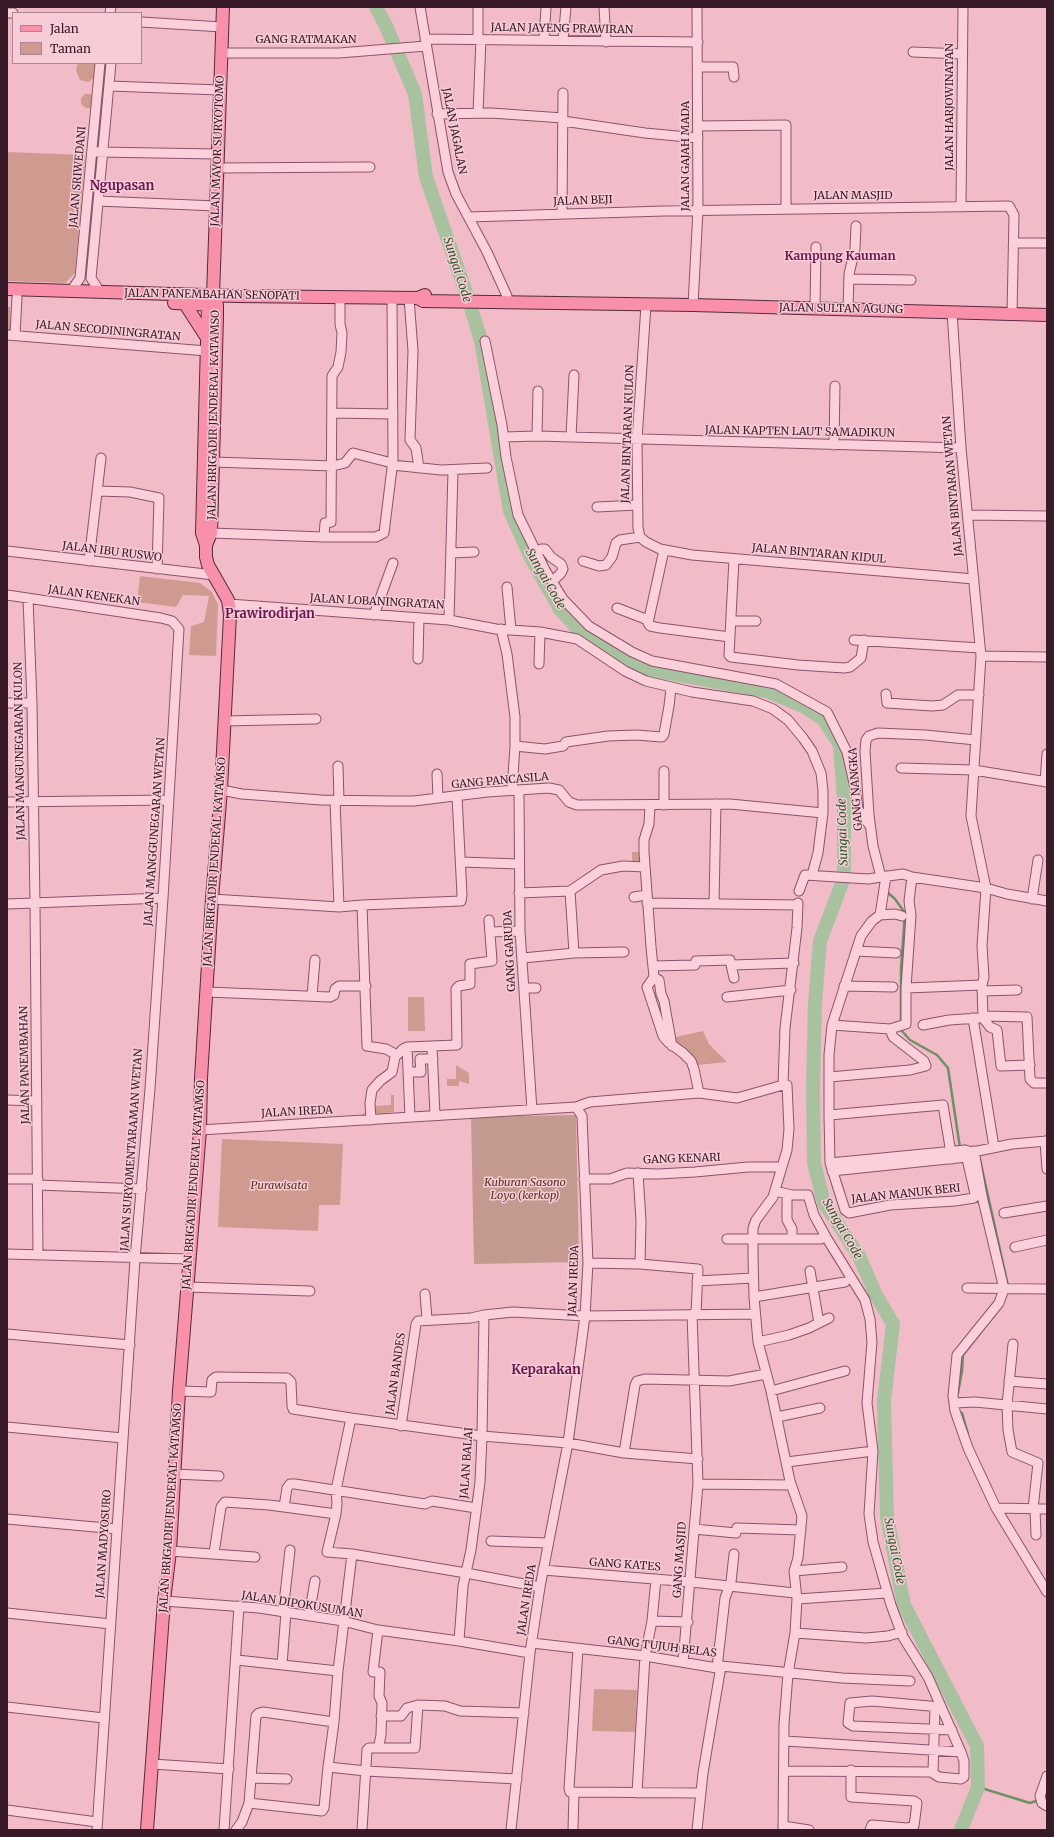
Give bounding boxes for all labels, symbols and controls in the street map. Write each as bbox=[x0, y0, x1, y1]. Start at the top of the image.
legend bbox=[12, 12, 142, 64]
text: Jalan bbox=[50, 21, 79, 36]
street label: JALAN JAYENG PRAWIRAN bbox=[490, 21, 634, 37]
street label: GANG RATMAKAN bbox=[255, 33, 357, 47]
text: Taman bbox=[50, 41, 91, 56]
street label: JALAN HARJOWINATAN bbox=[943, 43, 957, 171]
street label: JALAN MAYOR SURYOTOMO bbox=[209, 75, 227, 227]
street label: JALAN JAGALAN bbox=[439, 87, 469, 175]
street label: JALAN GAJAH MADA bbox=[679, 101, 693, 211]
street label: JALAN SRIWEDANI bbox=[67, 125, 89, 229]
district label: Ngupasan bbox=[90, 178, 154, 194]
street label: JALAN MASJID bbox=[813, 189, 893, 203]
street label: JALAN BEJI bbox=[553, 193, 613, 209]
water label: Sungai Code bbox=[440, 236, 474, 304]
district label: Kampung Kauman bbox=[784, 250, 896, 264]
street label: JALAN PANEMBAHAN SENOPATI bbox=[124, 287, 300, 303]
street label: JALAN SULTAN AGUNG bbox=[779, 301, 903, 317]
street label: JALAN BRIGADIR JENDERAL KATAMSO bbox=[206, 310, 222, 520]
street label: JALAN SECODININGRATAN bbox=[35, 318, 181, 344]
street label: JALAN BINTARAN KULON bbox=[619, 365, 637, 503]
street label: JALAN BINTARAN WETAN bbox=[940, 415, 966, 557]
street label: JALAN KAPTEN LAUT SAMADIKUN bbox=[705, 424, 895, 440]
street label: JALAN IBU RUSWO bbox=[61, 539, 163, 565]
street label: JALAN BINTARAN KIDUL bbox=[751, 542, 887, 566]
water label: Sungai Code bbox=[522, 546, 568, 612]
street label: JALAN KENEKAN bbox=[47, 583, 141, 609]
street label: JALAN LOBANINGRATAN bbox=[309, 592, 445, 612]
district label: Prawirodirjan bbox=[225, 606, 315, 622]
street label: JALAN MANGUNEGARAN KULON bbox=[12, 662, 28, 840]
street label: JALAN MANGGUNEGARAN WETAN bbox=[142, 737, 168, 927]
street label: GANG NANGKA bbox=[847, 747, 865, 831]
street label: JALAN BRIGADIR JENDERAL KATAMSO bbox=[201, 757, 229, 967]
street label: GANG PANCASILA bbox=[451, 770, 549, 792]
water label: Sungai Code bbox=[835, 798, 851, 866]
street label: GANG GARUDA bbox=[501, 910, 519, 992]
street label: JALAN PANEMBAHAN bbox=[17, 1006, 33, 1124]
street label: JALAN SURYOMENTARAMAN WETAN bbox=[118, 1048, 146, 1252]
street label: JALAN BRIGADIR JENDERAL KATAMSO bbox=[180, 1080, 208, 1290]
street label: JALAN IREDA bbox=[261, 1104, 333, 1120]
street label: GANG KENARI bbox=[643, 1151, 721, 1167]
park label: Kuburan Sasono Loyo (kerkop) bbox=[484, 1176, 566, 1202]
park label: Purawisata bbox=[251, 1179, 307, 1193]
street label: JALAN MANUK BERI bbox=[851, 1182, 961, 1206]
water label: Sungai Code bbox=[819, 1196, 865, 1262]
street label: JALAN IREDA bbox=[566, 1245, 582, 1317]
street label: JALAN BANDES bbox=[384, 1332, 408, 1416]
district label: Keparakan bbox=[511, 1362, 581, 1378]
street label: JALAN BRIGADIR JENDERAL KATAMSO bbox=[157, 1403, 185, 1613]
street label: JALAN BALAI bbox=[458, 1427, 476, 1499]
street label: JALAN MADYOSURO bbox=[94, 1489, 114, 1599]
water label: Sungai Code bbox=[880, 1516, 908, 1586]
street label: GANG MASJID bbox=[671, 1521, 689, 1599]
street label: GANG KATES bbox=[589, 1556, 661, 1574]
street label: JALAN IREDA bbox=[515, 1563, 539, 1637]
street label: JALAN DIPOKUSUMAN bbox=[240, 1589, 364, 1621]
street label: GANG TUJUH BELAS bbox=[607, 1634, 717, 1660]

